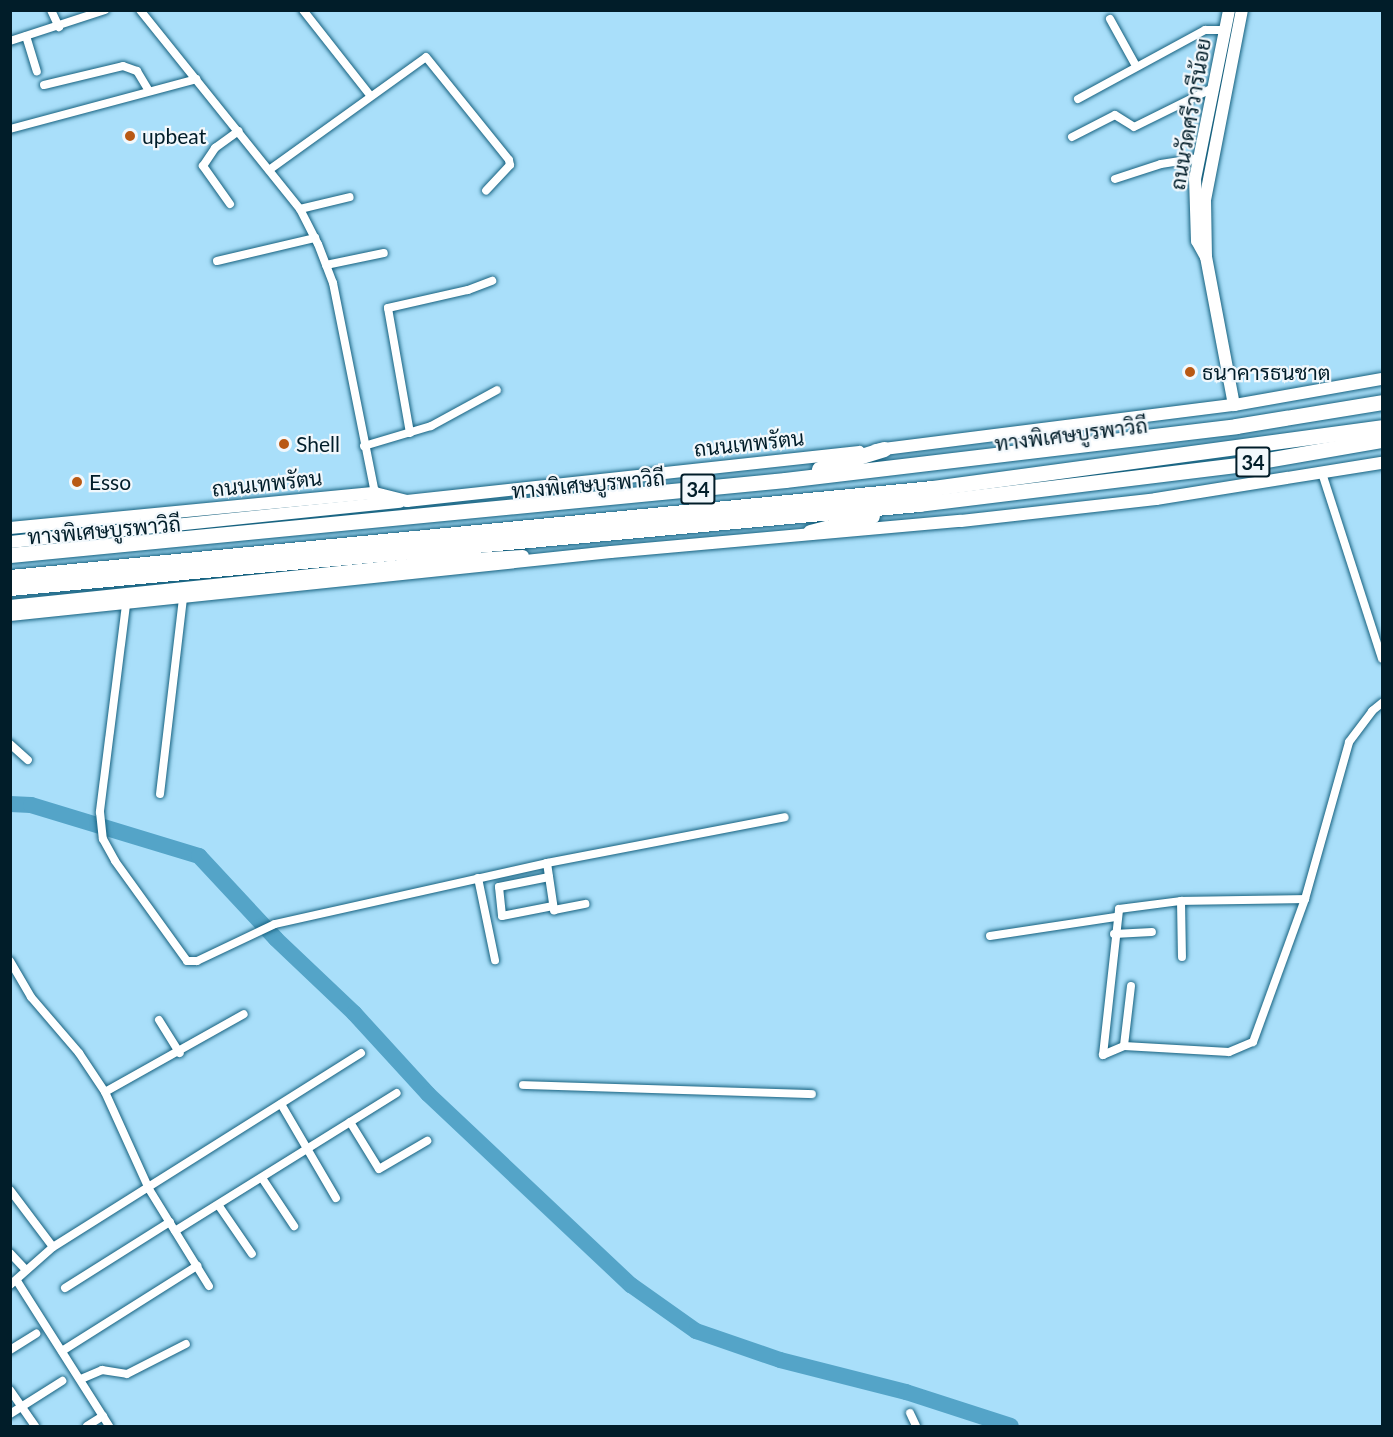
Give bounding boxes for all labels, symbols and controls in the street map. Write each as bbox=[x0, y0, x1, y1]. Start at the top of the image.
street label: ถนนวัดศรีวารีน้อย bbox=[1164, 36, 1216, 192]
place label: upbeat bbox=[142, 123, 206, 149]
marker: upbeat bbox=[123, 129, 137, 143]
place label: ธนาคารธนชาต bbox=[1202, 359, 1330, 385]
marker: ธนาคารธนชาต bbox=[1183, 365, 1197, 379]
street label: ทางพิเศษบูรพาวิถี bbox=[993, 412, 1149, 456]
street label: ถนนเทพรัตน bbox=[693, 425, 805, 461]
place label: Shell bbox=[296, 431, 340, 457]
marker: Shell bbox=[277, 437, 291, 451]
road number: 34 bbox=[1235, 445, 1271, 479]
street label: ถนนเทพรัตน bbox=[211, 465, 323, 501]
street label: ทางพิเศษบูรพาวิถี bbox=[510, 465, 666, 503]
place label: Esso bbox=[89, 469, 131, 495]
road number: 34 bbox=[680, 472, 716, 506]
marker: Esso bbox=[70, 475, 84, 489]
street label: ทางพิเศษบูรพาวิถี bbox=[26, 511, 182, 549]

